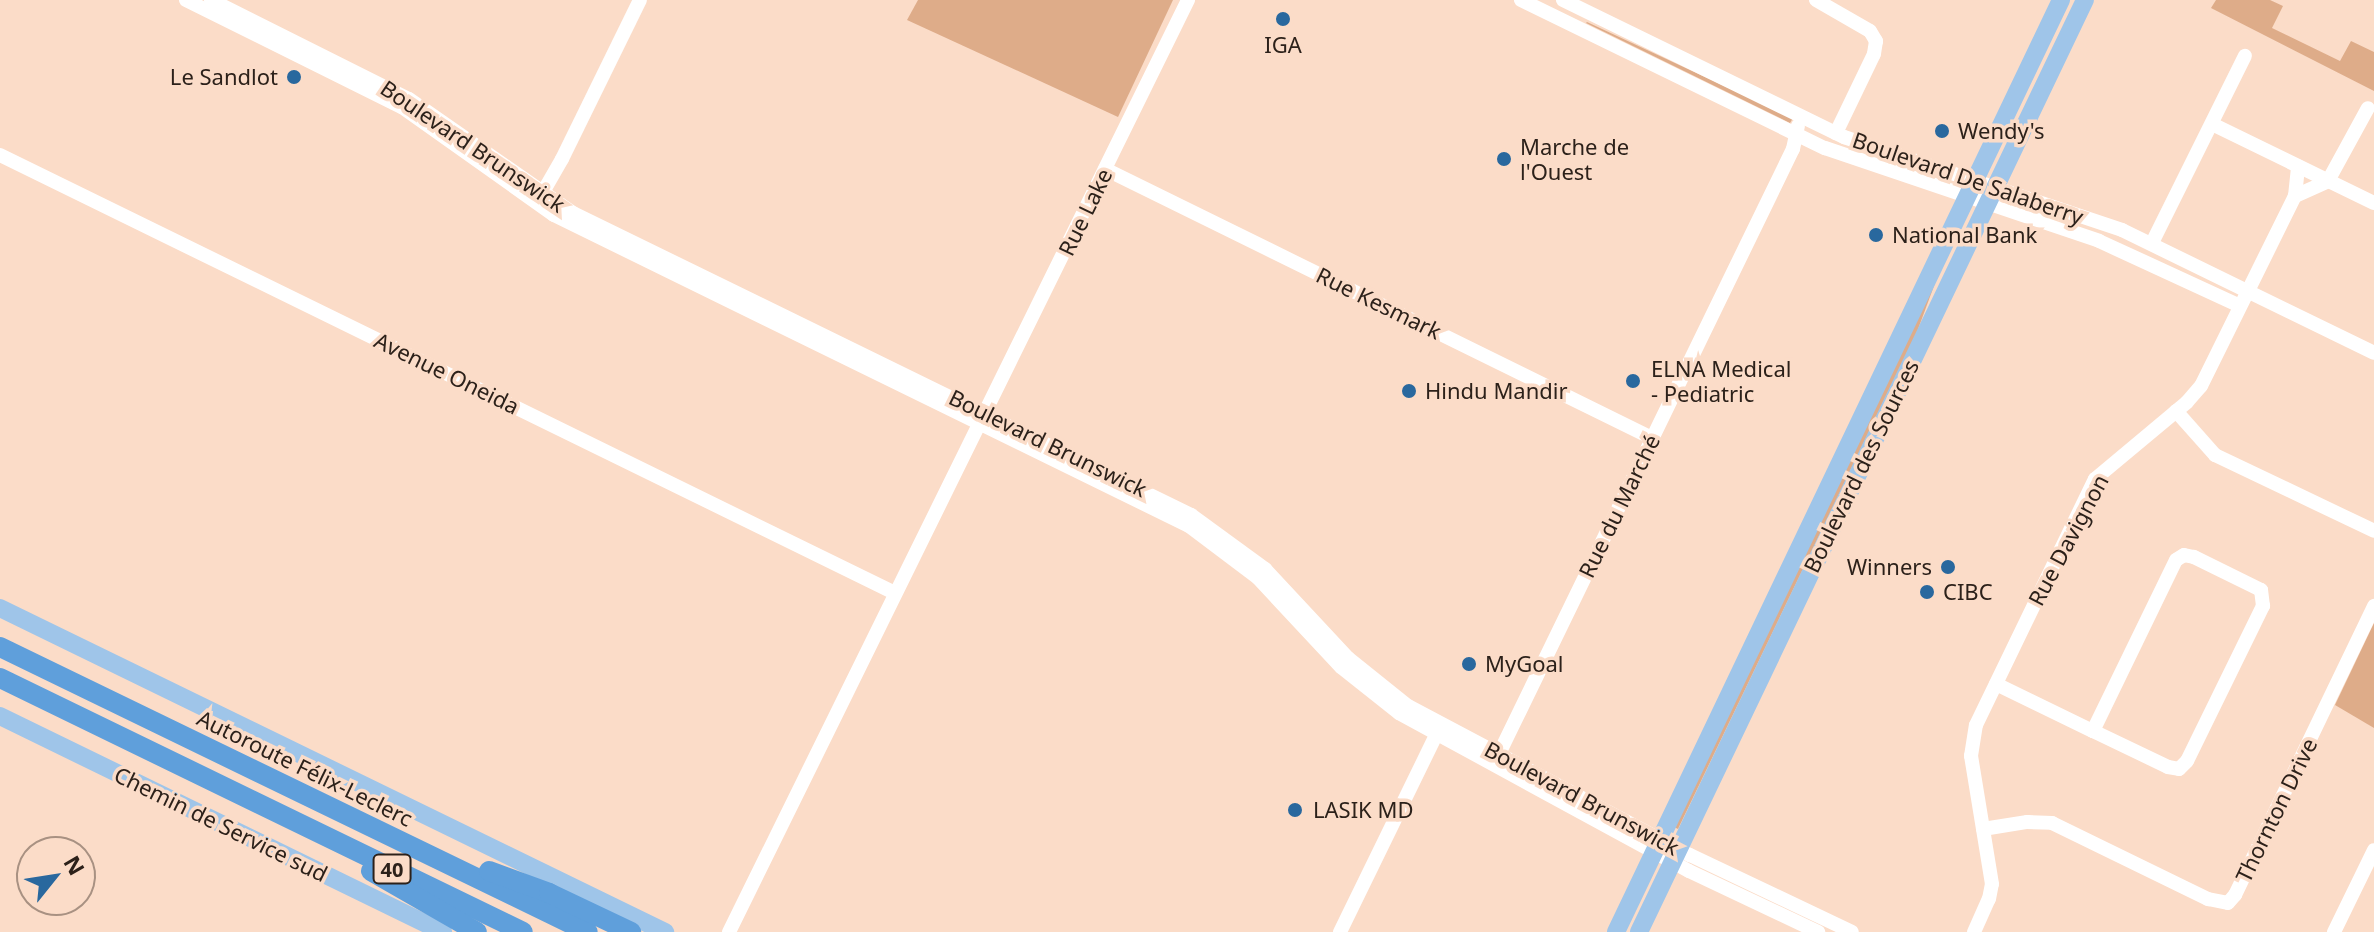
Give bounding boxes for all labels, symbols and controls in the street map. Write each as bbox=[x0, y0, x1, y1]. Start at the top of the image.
marker: IGA bbox=[1274, 10, 1292, 28]
place label: IGA bbox=[1264, 32, 1302, 58]
place label: Le Sandlot bbox=[170, 64, 278, 90]
marker: Le Sandlot bbox=[285, 68, 303, 86]
street label: Boulevard Brunswick bbox=[376, 74, 570, 218]
place label: Wendy's bbox=[1958, 118, 2044, 144]
marker: Wendy's bbox=[1933, 122, 1951, 140]
street label: Boulevard De Salaberry bbox=[1849, 126, 2087, 230]
place label: Marche de l'Ouest bbox=[1520, 133, 1629, 184]
marker: Marche de l'Ouest bbox=[1495, 150, 1513, 168]
street label: Rue Lake bbox=[1053, 164, 1117, 260]
place label: National Bank bbox=[1892, 222, 2037, 248]
marker: National Bank bbox=[1867, 226, 1885, 244]
street label: Rue Kesmark bbox=[1312, 261, 1446, 345]
street label: Avenue Oneida bbox=[370, 327, 524, 419]
place label: ELNA Medical - Pediatric bbox=[1651, 355, 1791, 406]
street label: Boulevard des Sources bbox=[1798, 355, 1924, 577]
marker: ELNA Medical - Pediatric bbox=[1622, 370, 1644, 392]
place label: Hindu Mandir bbox=[1425, 378, 1568, 404]
marker: Hindu Mandir bbox=[1400, 382, 1418, 400]
street label: Boulevard Brunswick bbox=[945, 384, 1151, 502]
street label: Rue du Marché bbox=[1573, 430, 1665, 582]
street label: Rue Davignon bbox=[2022, 470, 2114, 610]
place label: Winners bbox=[1847, 554, 1932, 580]
marker: Winners bbox=[1939, 558, 1957, 576]
place label: CIBC bbox=[1943, 579, 1993, 605]
marker: CIBC bbox=[1918, 583, 1936, 601]
place label: MyGoal bbox=[1485, 651, 1564, 677]
marker: MyGoal bbox=[1460, 655, 1478, 673]
street label: Autoroute Félix-Leclerc bbox=[193, 704, 417, 832]
street label: Thornton Drive bbox=[2230, 734, 2322, 886]
street label: Boulevard Brunswick bbox=[1480, 735, 1684, 861]
street label: Chemin de Service sud bbox=[110, 761, 332, 887]
place label: LASIK MD bbox=[1313, 797, 1413, 823]
marker: LASIK MD bbox=[1284, 799, 1306, 821]
north arrow bbox=[16, 836, 96, 916]
text: N bbox=[58, 850, 93, 880]
road number: 40 bbox=[372, 853, 412, 885]

